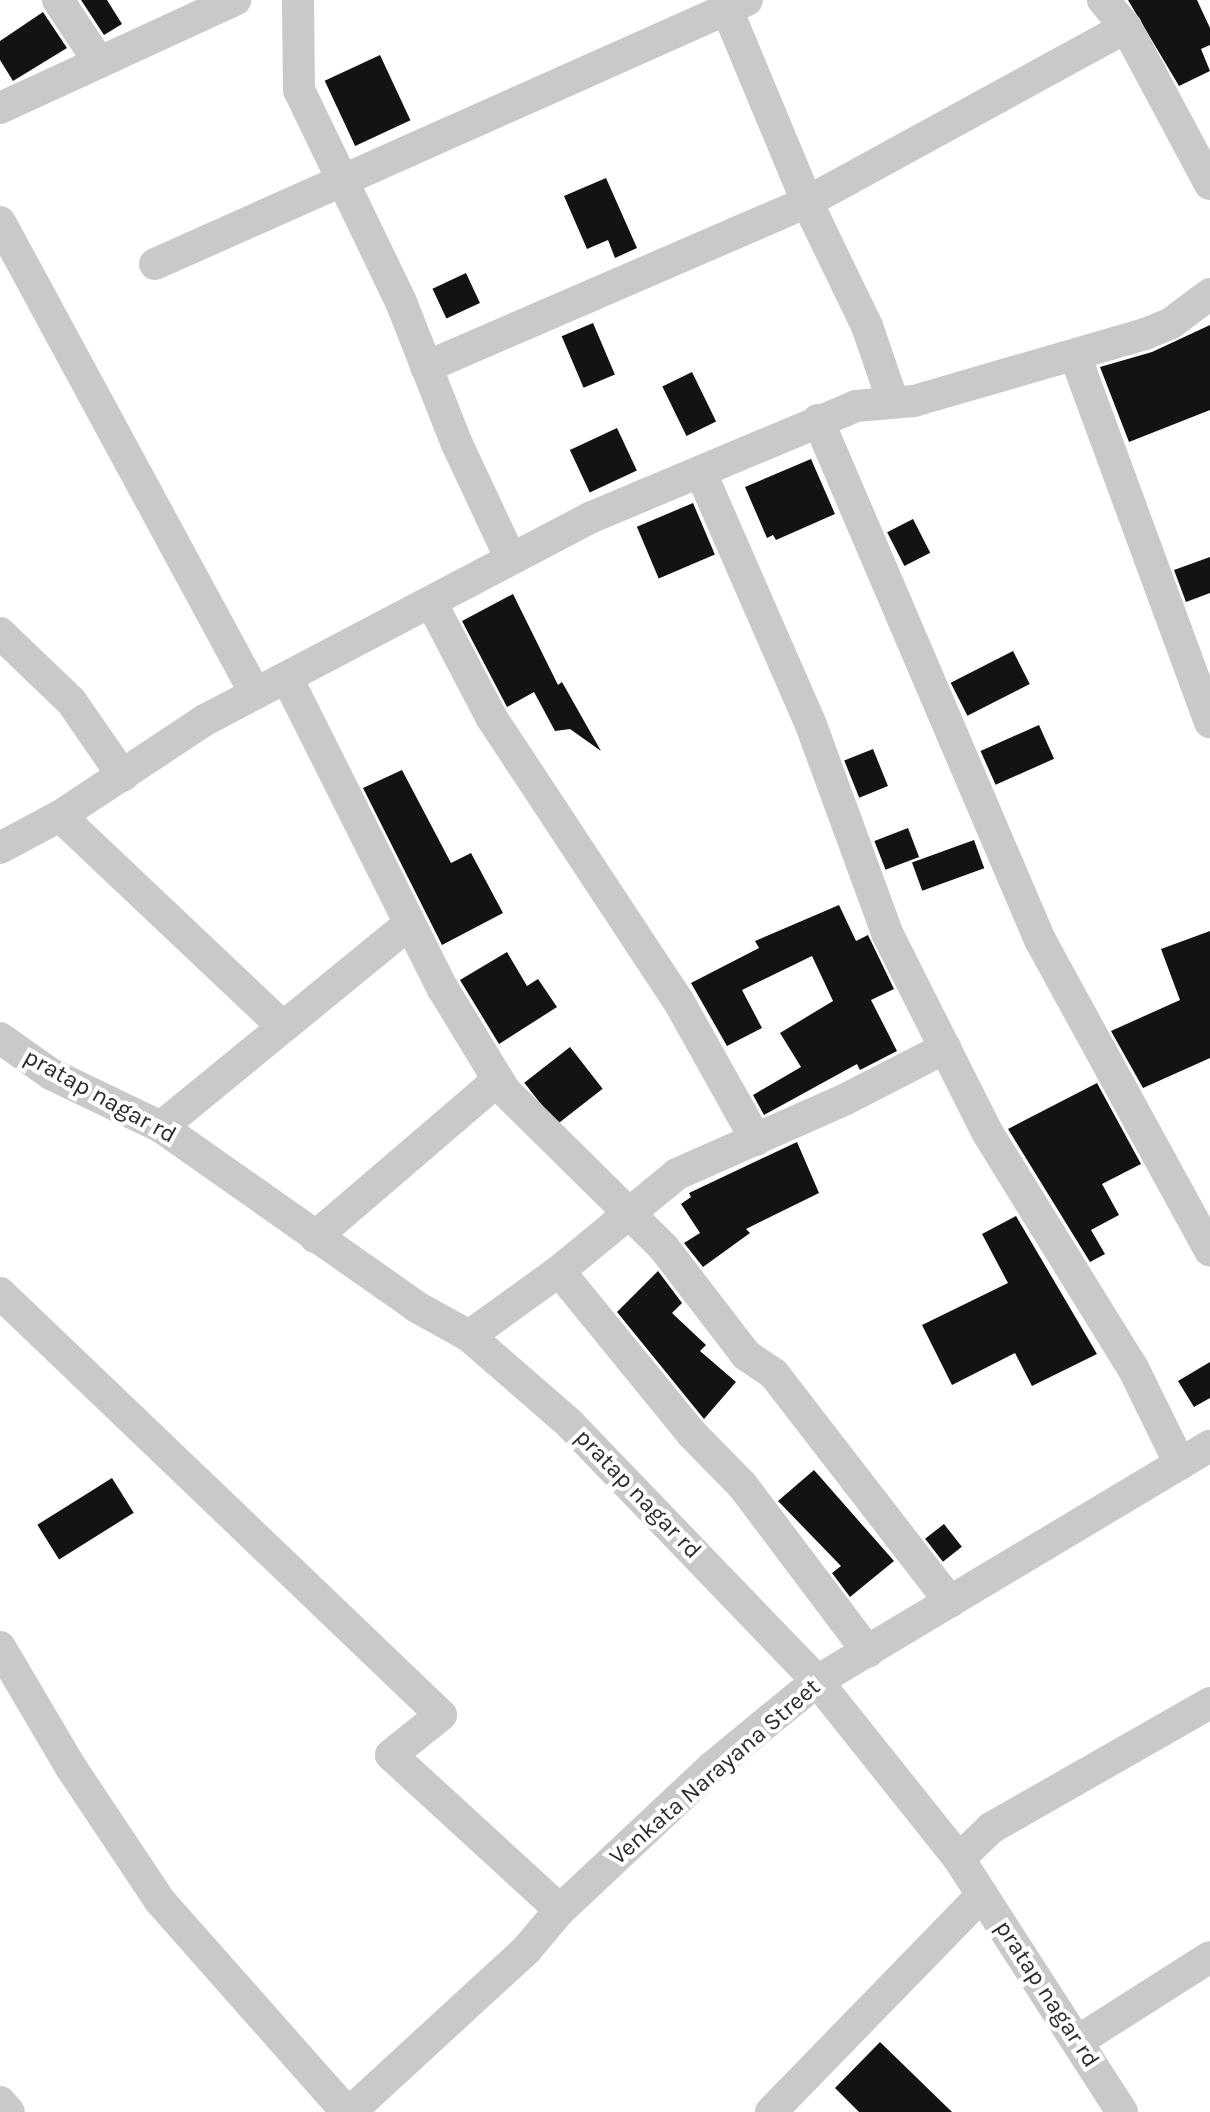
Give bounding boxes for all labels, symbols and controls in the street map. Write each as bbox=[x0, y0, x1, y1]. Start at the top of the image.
street label: pratap nagar rd bbox=[19, 1042, 181, 1150]
street label: pratap nagar rd bbox=[569, 1423, 707, 1565]
street label: Venkata Narayana Street bbox=[604, 1673, 826, 1871]
street label: pratap nagar rd bbox=[989, 1915, 1105, 2073]

